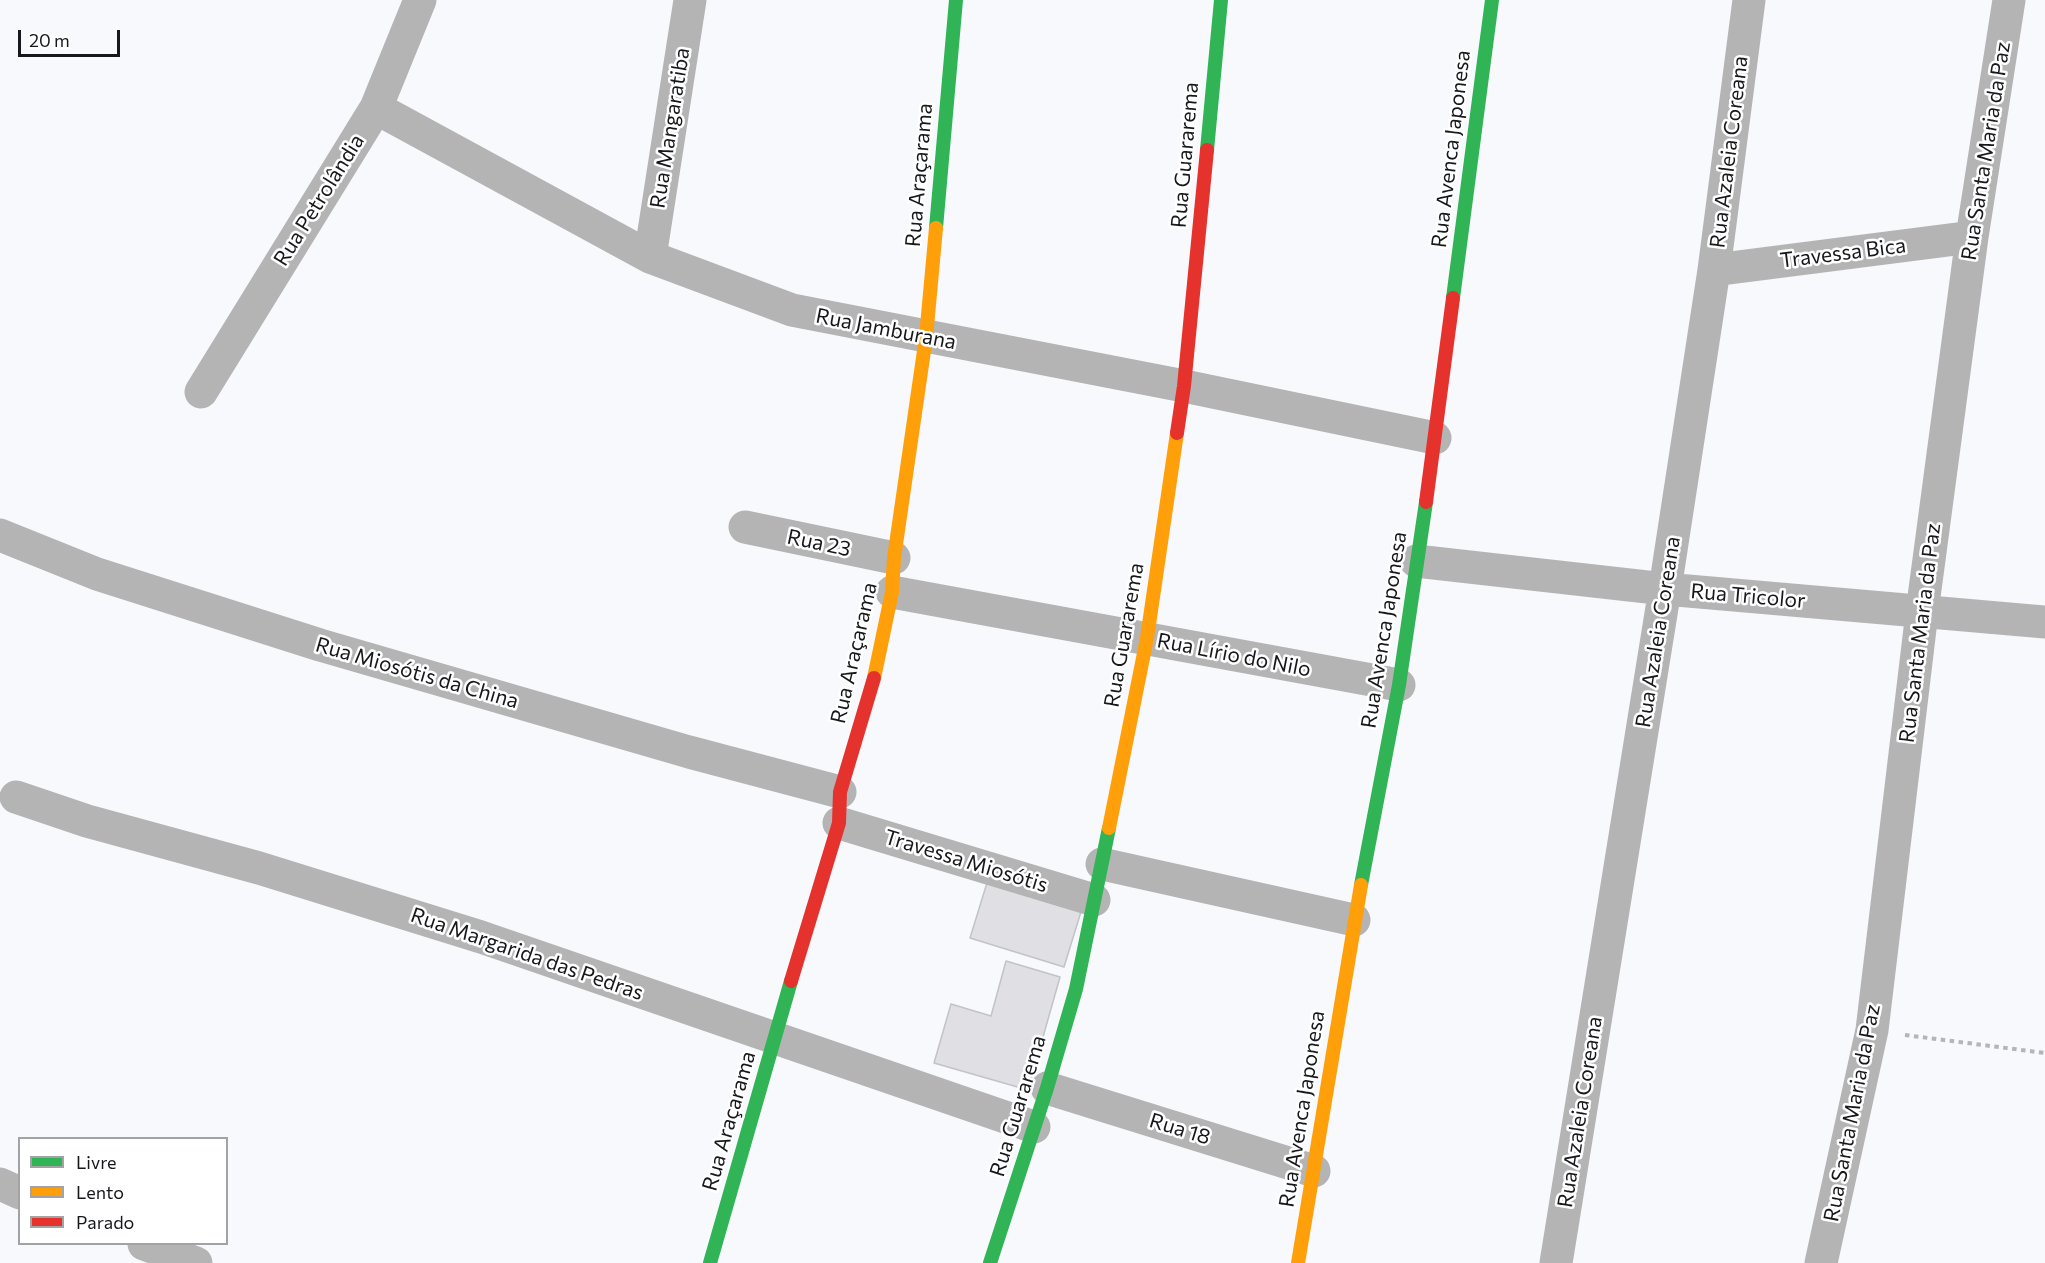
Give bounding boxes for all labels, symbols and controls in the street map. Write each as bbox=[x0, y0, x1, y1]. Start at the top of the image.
scale bar bbox=[21, 18, 123, 56]
text: 20 m bbox=[29, 29, 70, 51]
street label: Rua Santa Maria da Paz bbox=[1956, 40, 2016, 262]
street label: Rua Mangaratiba bbox=[645, 46, 695, 210]
street label: Rua Avenca Japonesa bbox=[1426, 49, 1476, 249]
street label: Rua Azaleia Coreana bbox=[1705, 54, 1753, 250]
street label: Rua Guararema bbox=[1166, 81, 1204, 229]
street label: Rua Araçarama bbox=[900, 102, 938, 248]
street label: Rua Petrolândia bbox=[268, 130, 370, 270]
street label: Travessa Bica bbox=[1779, 233, 1907, 273]
street label: Rua Jamburana bbox=[814, 303, 958, 355]
street label: Rua Santa Maria da Paz bbox=[1894, 522, 1946, 744]
street label: Rua 23 bbox=[785, 524, 853, 562]
street label: Rua Avenca Japonesa bbox=[1356, 530, 1412, 730]
street label: Rua Azaleia Coreana bbox=[1630, 534, 1686, 730]
street label: Rua Guararema bbox=[1099, 561, 1149, 709]
street label: Rua Tricolor bbox=[1689, 578, 1807, 614]
street label: Rua Araçarama bbox=[826, 580, 882, 726]
street label: Rua Lírio do Nilo bbox=[1155, 628, 1313, 682]
street label: Rua Miosótis da China bbox=[313, 632, 521, 714]
street label: Travessa Miosótis bbox=[881, 824, 1051, 898]
street label: Rua Margarida das Pedras bbox=[407, 902, 647, 1006]
street label: Rua Santa Maria da Paz bbox=[1819, 1002, 1885, 1224]
street label: Rua Avenca Japonesa bbox=[1274, 1009, 1330, 1209]
street label: Rua Azaleia Coreana bbox=[1552, 1014, 1608, 1210]
street label: Rua Guararema bbox=[985, 1032, 1051, 1180]
street label: Rua Araçarama bbox=[697, 1048, 761, 1194]
street label: Rua 18 bbox=[1146, 1108, 1214, 1150]
legend bbox=[18, 1137, 228, 1245]
text: Livre bbox=[76, 1151, 117, 1173]
text: Lento bbox=[76, 1181, 124, 1203]
text: Parado bbox=[76, 1211, 134, 1233]

